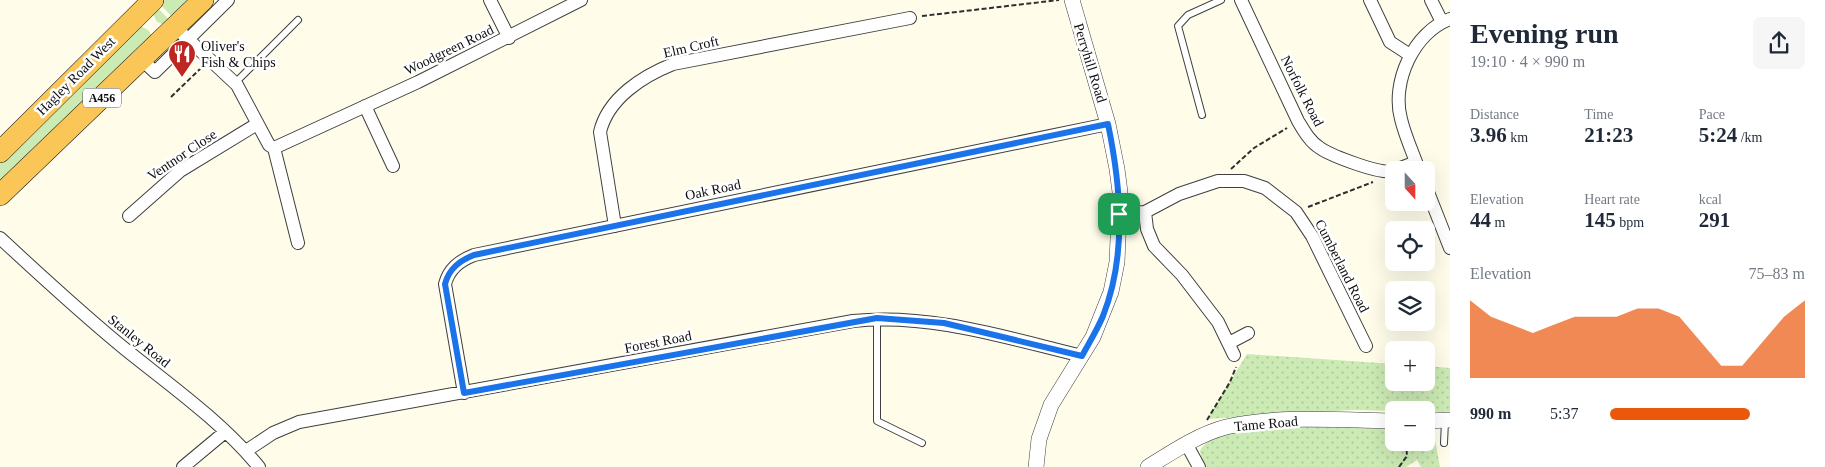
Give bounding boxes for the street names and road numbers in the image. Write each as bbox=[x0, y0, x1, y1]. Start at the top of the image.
street label: Woodgreen Road bbox=[402, 22, 496, 78]
street label: Perryhill Road bbox=[1071, 22, 1109, 104]
street label: Elm Croft bbox=[662, 33, 720, 61]
street label: Hagley Road West bbox=[34, 34, 118, 118]
street label: Norfolk Road bbox=[1278, 53, 1326, 129]
road number: A456 bbox=[83, 89, 121, 108]
street label: Ventnor Close bbox=[145, 126, 219, 184]
street label: Oak Road bbox=[684, 177, 742, 203]
street label: Cumberland Road bbox=[1312, 217, 1372, 315]
street label: Stanley Road bbox=[105, 312, 173, 370]
street label: Forest Road bbox=[623, 328, 693, 356]
street label: Tame Road bbox=[1233, 414, 1299, 434]

